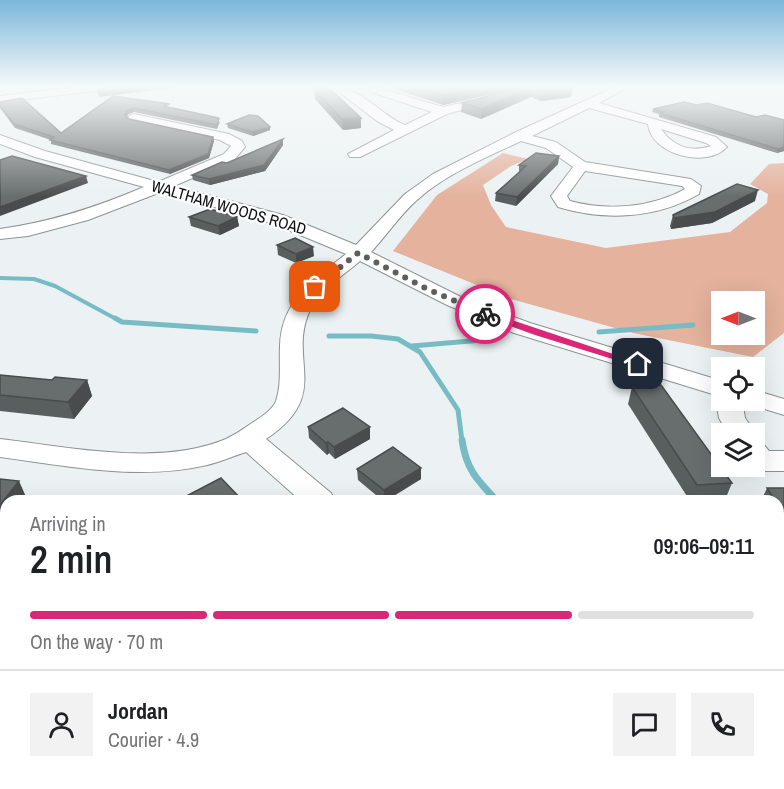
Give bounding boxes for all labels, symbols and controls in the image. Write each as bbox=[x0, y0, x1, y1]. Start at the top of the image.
street label: WALTHAM WOODS ROAD bbox=[149, 174, 309, 240]
pin bbox=[289, 261, 340, 312]
icon: bag bbox=[298, 270, 331, 303]
courier bbox=[455, 284, 515, 344]
north arrow bbox=[711, 291, 765, 345]
map controls bbox=[711, 291, 765, 477]
icon: bike bbox=[469, 298, 502, 331]
pin bbox=[612, 338, 663, 389]
icon: home bbox=[621, 347, 654, 380]
button: locate bbox=[711, 357, 765, 411]
button: layers bbox=[711, 423, 765, 477]
text: Arriving in bbox=[30, 510, 106, 537]
text: 09:06–09:11 bbox=[653, 531, 754, 561]
text: 2 min bbox=[30, 533, 112, 585]
text: On the way · 70 m bbox=[30, 628, 163, 655]
button: person bbox=[30, 693, 93, 756]
button: chat bbox=[613, 693, 676, 756]
button: phone bbox=[691, 693, 754, 756]
text: Jordan bbox=[108, 696, 168, 726]
text: Courier · 4.9 bbox=[108, 726, 199, 753]

